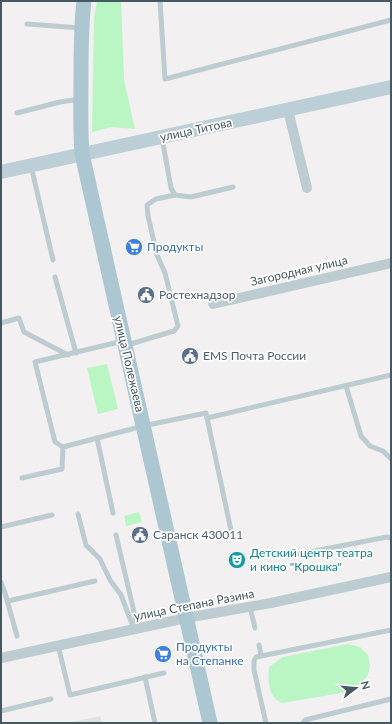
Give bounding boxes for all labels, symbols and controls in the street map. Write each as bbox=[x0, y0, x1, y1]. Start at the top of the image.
street label: улица Титова bbox=[159, 115, 233, 144]
supermarket icon: Продукты bbox=[124, 237, 144, 257]
place label: Продукты bbox=[147, 239, 203, 254]
street label: Загородная улица bbox=[249, 252, 349, 289]
public building icon: Ростехнадзор bbox=[136, 285, 156, 305]
place label: Ростехнадзор bbox=[159, 287, 236, 302]
street label: улица Полежаева bbox=[111, 314, 148, 413]
public building icon: EMS Почта России bbox=[180, 346, 200, 366]
place label: EMS Почта России bbox=[203, 348, 306, 363]
public building icon: Саранск 430011 bbox=[130, 525, 150, 545]
place label: Саранск 430011 bbox=[153, 527, 243, 542]
place label: Детский центр театра и кино "Крошка" bbox=[250, 545, 373, 574]
theatre icon: Детский центр театра и кино "Крошка" bbox=[227, 550, 247, 570]
street label: улица Степана Разина bbox=[132, 585, 255, 624]
place label: Продукты на Степанке bbox=[176, 639, 244, 668]
supermarket icon: Продукты на Степанке bbox=[153, 644, 173, 664]
north arrow bbox=[336, 668, 376, 708]
text: N bbox=[359, 679, 374, 691]

